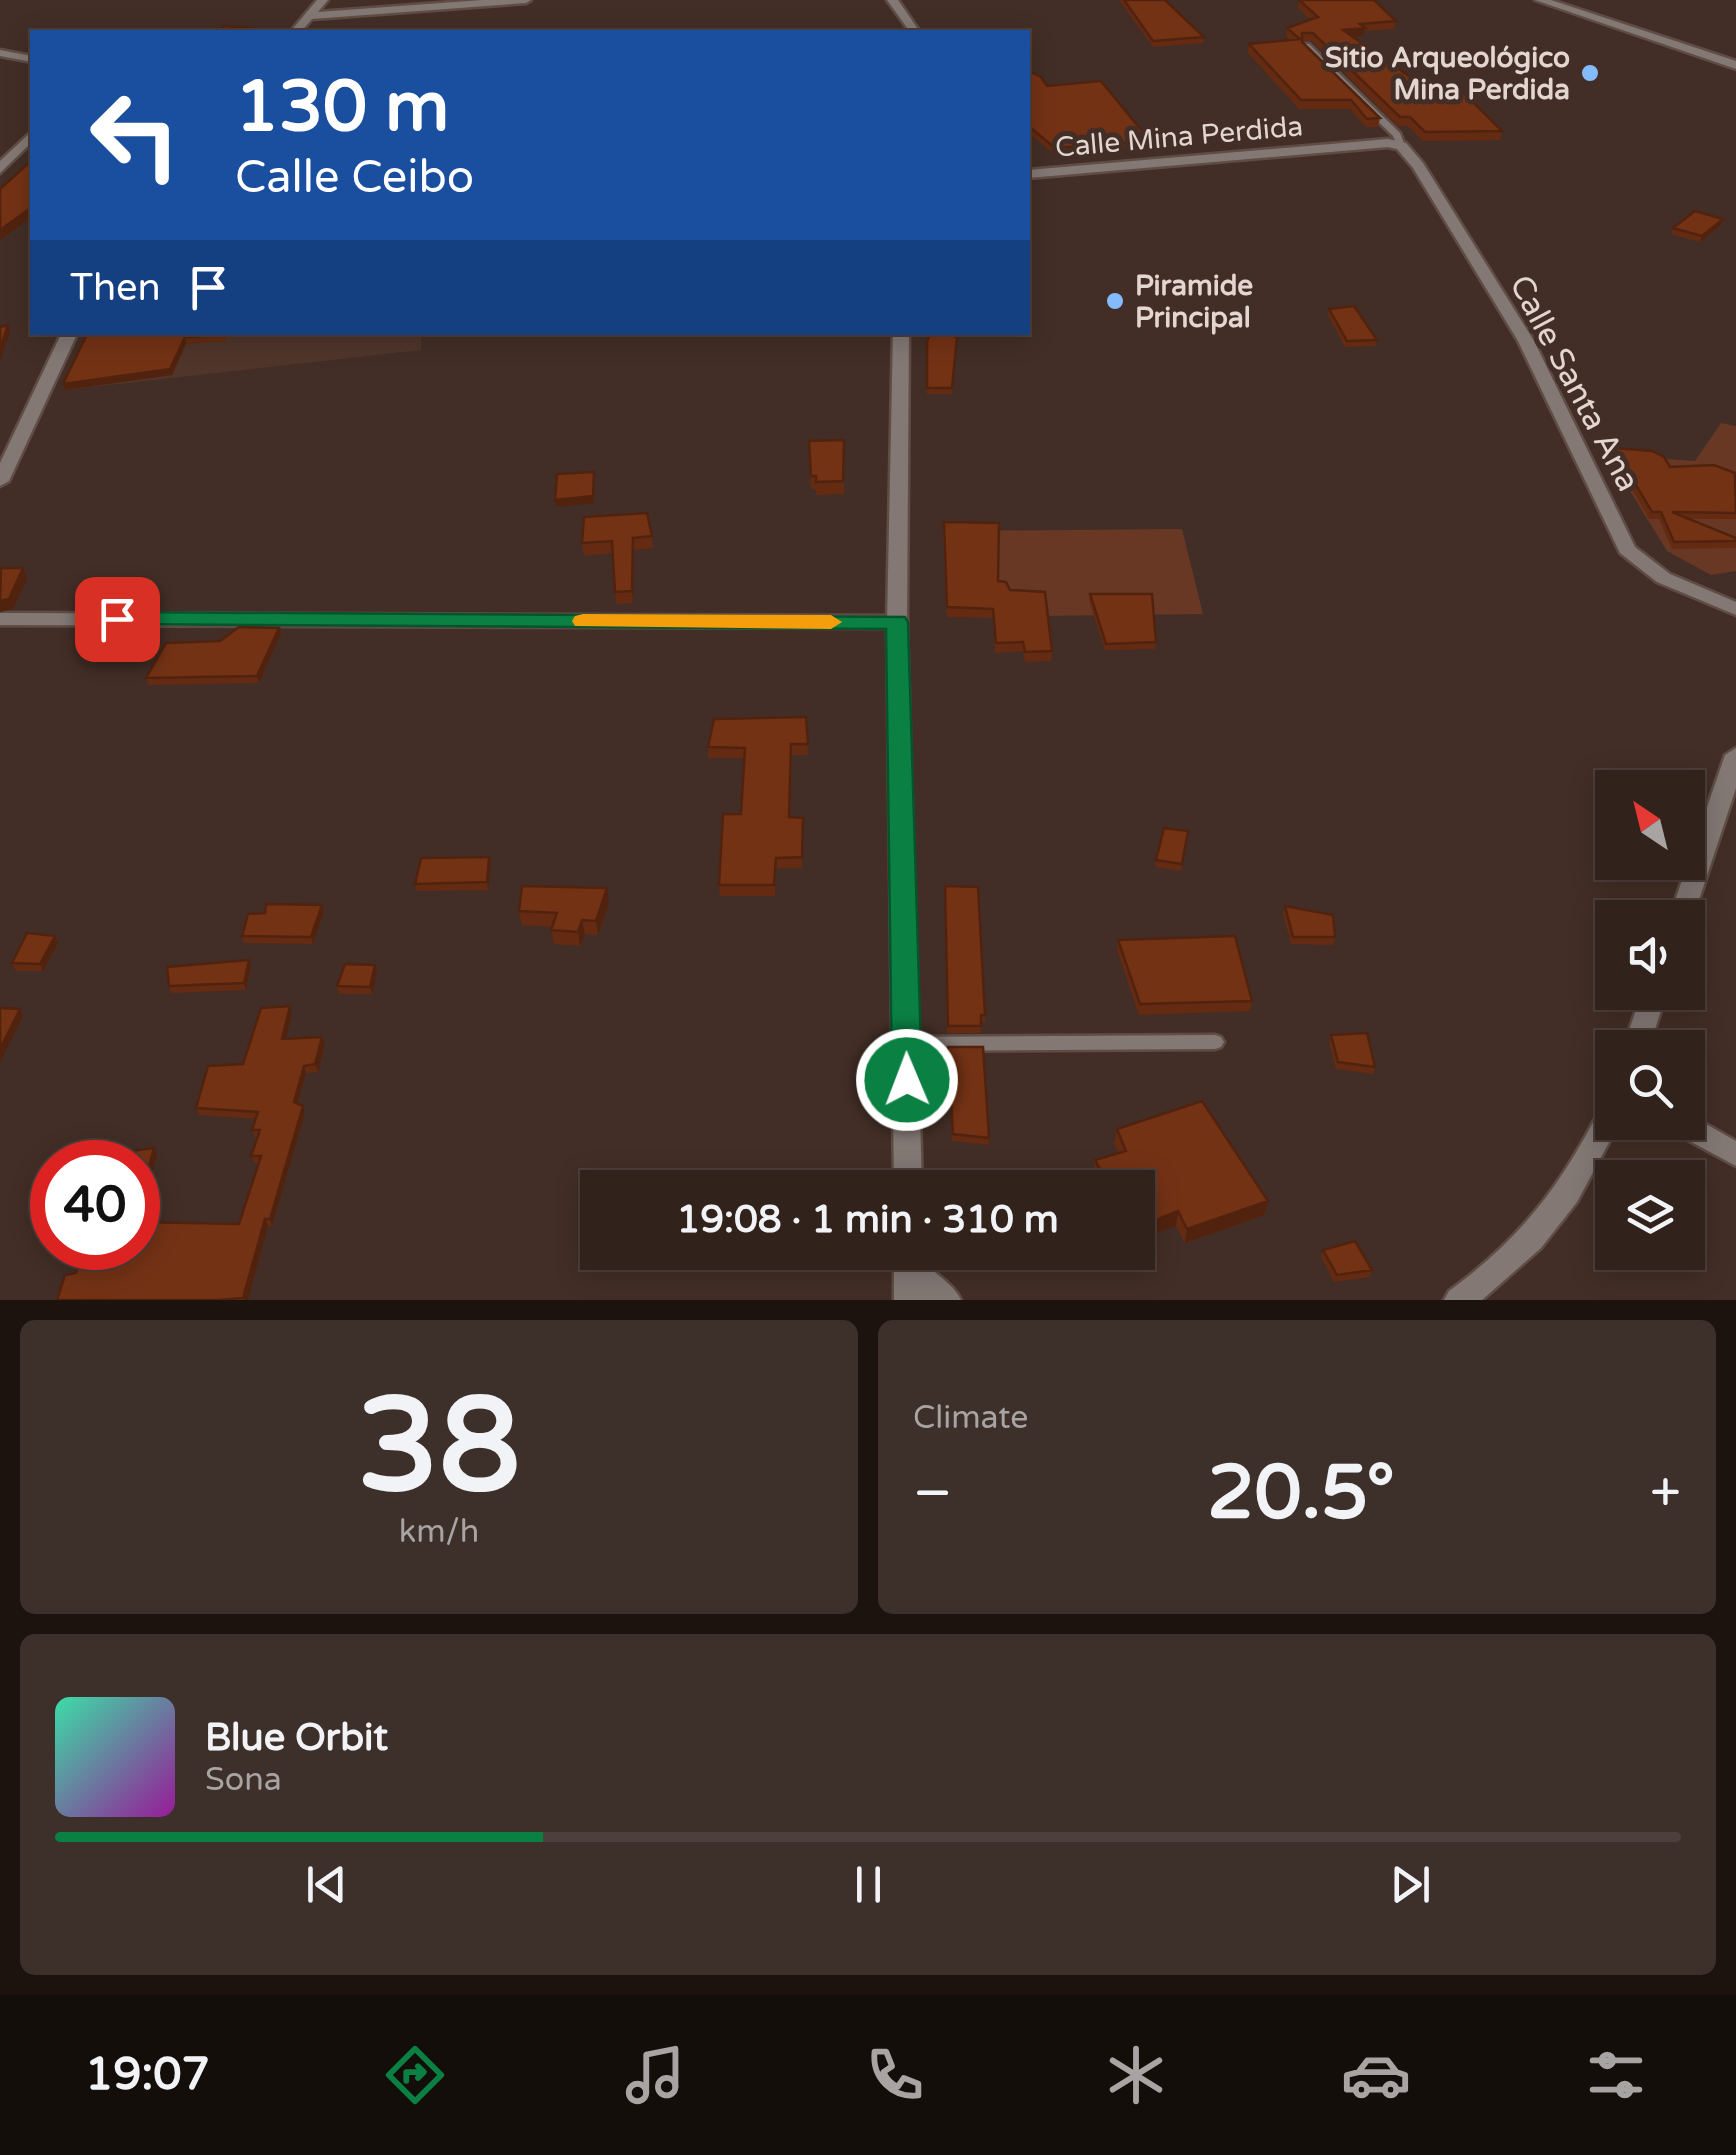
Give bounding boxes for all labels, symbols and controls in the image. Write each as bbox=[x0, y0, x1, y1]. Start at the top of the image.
place label: Sitio Arqueológico Mina Perdida bbox=[1325, 41, 1570, 107]
marker: Sitio Arqueológico Mina Perdida bbox=[1579, 62, 1601, 84]
text: 130 m bbox=[235, 66, 449, 150]
icon: left bbox=[70, 70, 200, 200]
street label: Calle Mina Perdida bbox=[1054, 109, 1304, 165]
text: Calle Ceibo bbox=[235, 151, 474, 205]
icon: arrive bbox=[181, 260, 236, 315]
text: Then bbox=[70, 265, 161, 311]
place label: Piramide Principal bbox=[1135, 269, 1253, 335]
street label: Calle Santa Ana bbox=[1501, 269, 1647, 498]
marker: Piramide Principal bbox=[1104, 290, 1126, 312]
pin bbox=[75, 577, 160, 662]
icon: arrive bbox=[90, 592, 145, 647]
north arrow bbox=[1595, 770, 1705, 880]
map controls bbox=[1595, 770, 1705, 1270]
button: sound bbox=[1595, 900, 1705, 1010]
position arrow bbox=[855, 1028, 959, 1132]
button: search bbox=[1595, 1030, 1705, 1140]
speed limit sign: 40 bbox=[30, 1140, 160, 1270]
button: layers bbox=[1595, 1160, 1705, 1270]
text: 19:08 · 1 min · 310 m bbox=[676, 1197, 1059, 1243]
text: 38 bbox=[357, 1370, 521, 1526]
text: Climate bbox=[913, 1399, 1028, 1437]
text: 20.5° bbox=[1207, 1448, 1395, 1538]
text: − bbox=[913, 1461, 952, 1527]
text: + bbox=[1650, 1461, 1681, 1527]
text: km/h bbox=[399, 1513, 479, 1551]
text: Blue Orbit bbox=[205, 1715, 388, 1761]
text: Sona bbox=[205, 1761, 282, 1799]
icon: previous bbox=[299, 1857, 354, 1912]
icon: pause bbox=[841, 1857, 896, 1912]
icon: next bbox=[1383, 1857, 1438, 1912]
icon: directions bbox=[380, 2040, 450, 2110]
icon: music bbox=[620, 2040, 690, 2110]
icon: phone bbox=[860, 2040, 930, 2110]
icon: climate bbox=[1101, 2040, 1171, 2110]
icon: car bbox=[1341, 2040, 1411, 2110]
icon: filters bbox=[1581, 2040, 1651, 2110]
text: 19:07 bbox=[85, 2048, 210, 2102]

